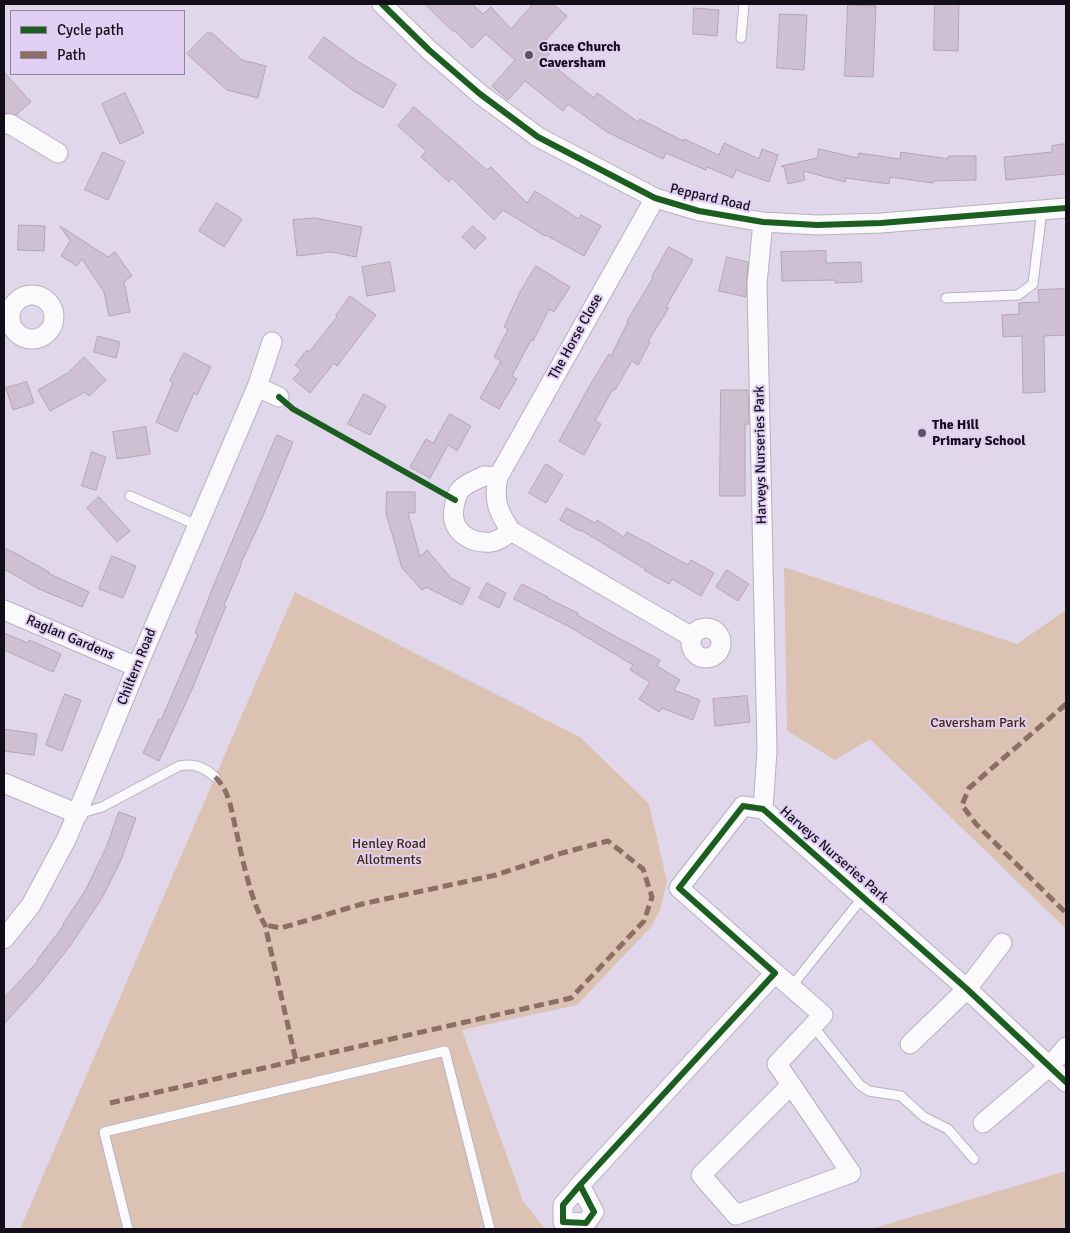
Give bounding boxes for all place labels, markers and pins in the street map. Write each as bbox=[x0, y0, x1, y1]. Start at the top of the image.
place label: Grace Church Caversham bbox=[539, 39, 621, 72]
marker: Grace Church Caversham bbox=[523, 49, 535, 61]
place label: The Hill Primary School bbox=[932, 417, 1026, 450]
marker: The Hill Primary School bbox=[916, 427, 928, 439]

